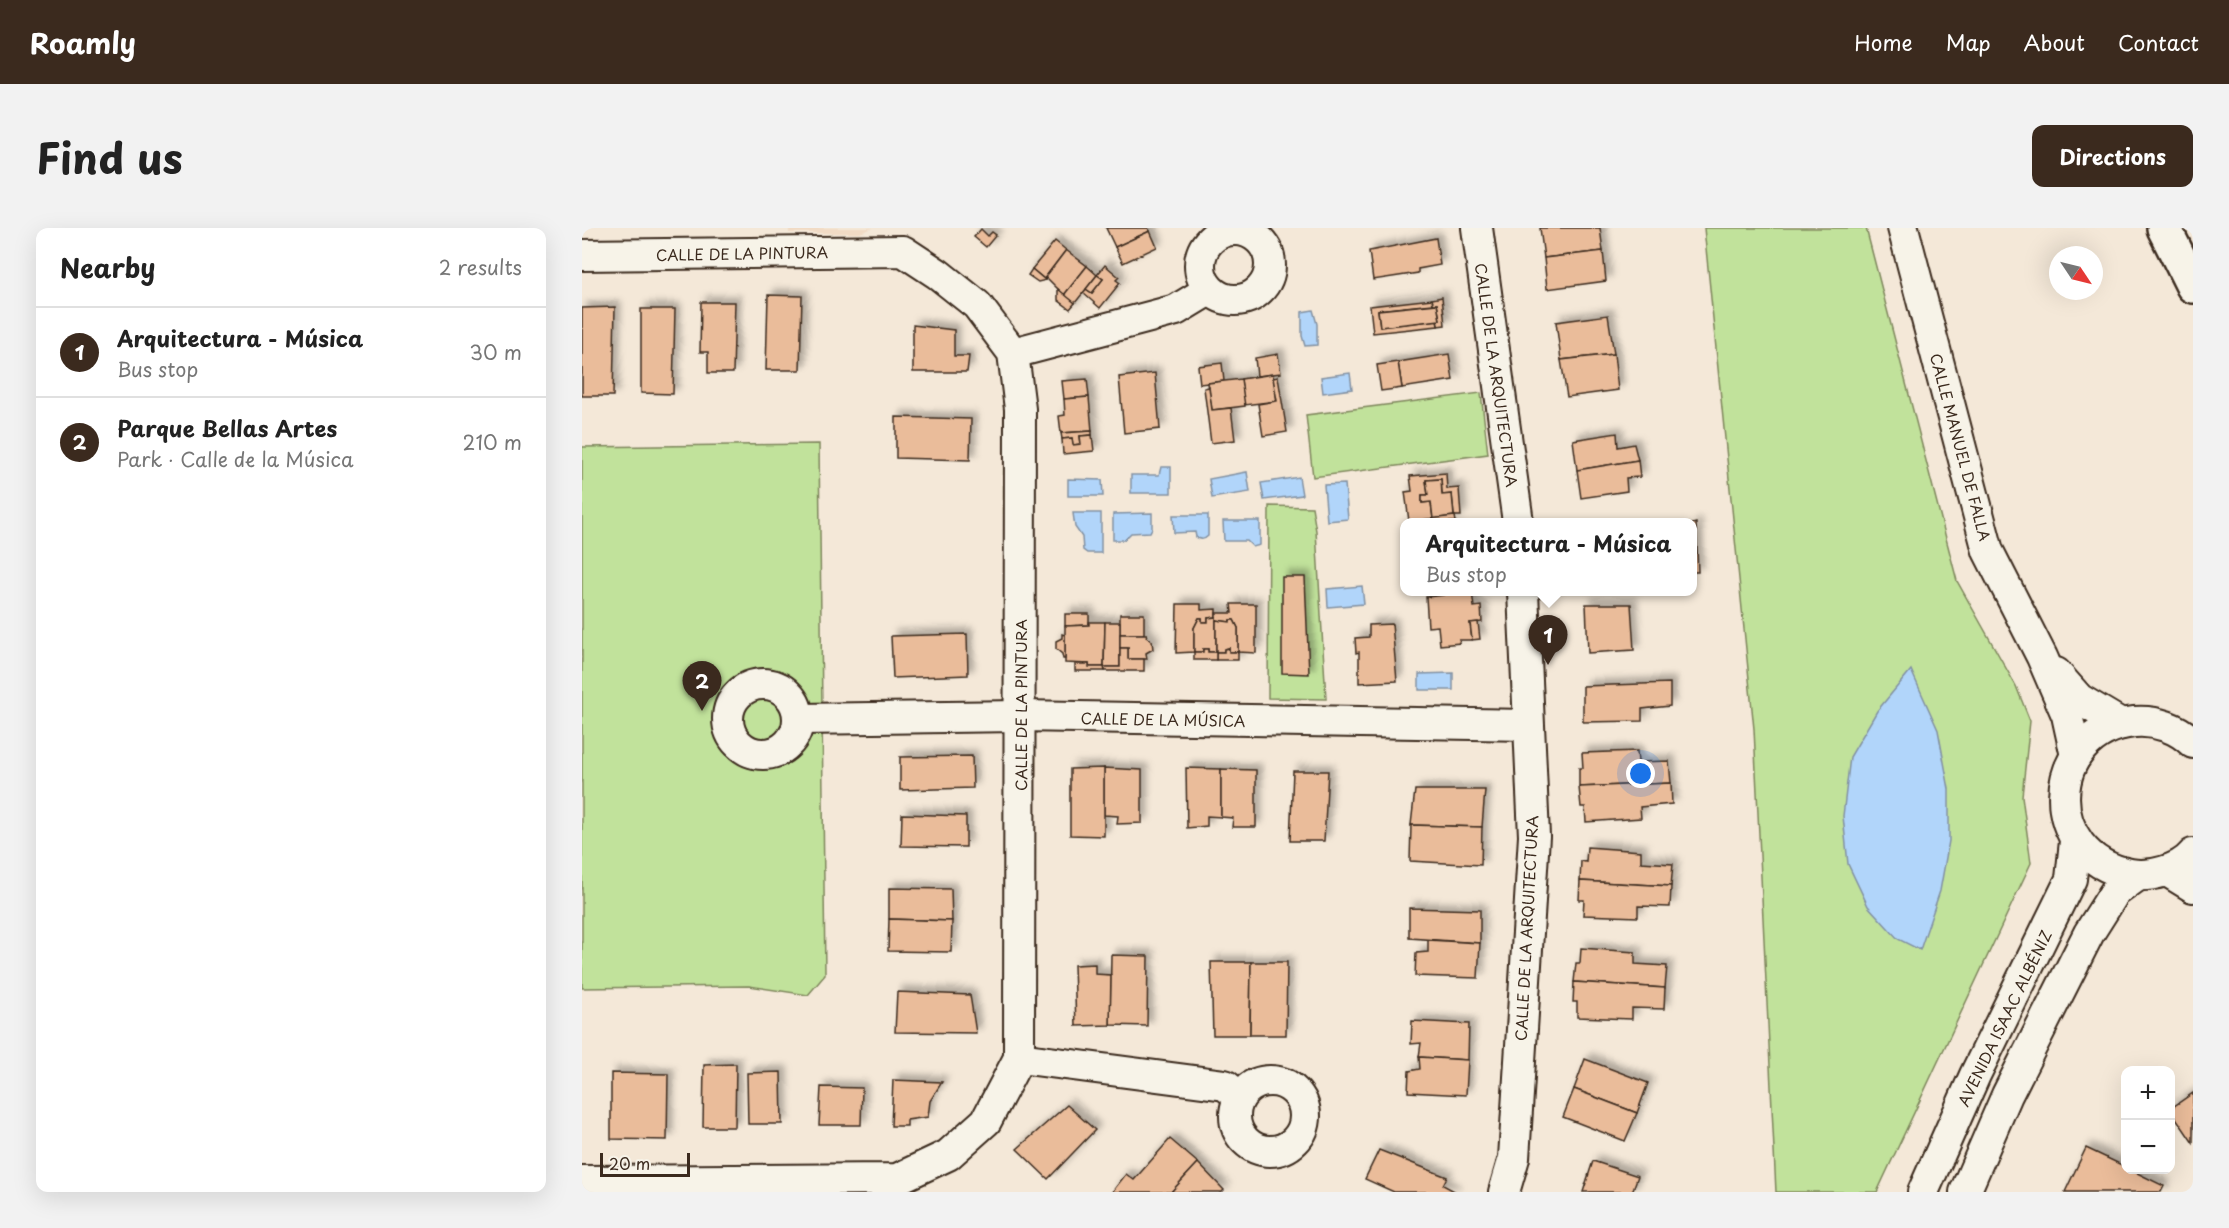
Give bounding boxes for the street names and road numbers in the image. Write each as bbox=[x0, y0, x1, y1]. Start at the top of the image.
street label: CALLE DE LA PINTURA bbox=[656, 240, 828, 266]
street label: CALLE DE LA ARQUITECTURA bbox=[1470, 261, 1524, 489]
street label: CALLE MANUEL DE FALLA bbox=[1925, 351, 1997, 543]
street label: CALLE DE LA PINTURA bbox=[1009, 619, 1032, 791]
street label: CALLE DE LA MÚSICA bbox=[1080, 706, 1246, 732]
street label: CALLE DE LA ARQUITECTURA bbox=[1509, 815, 1543, 1041]
street label: AVENIDA ISAAC ALBÉNIZ bbox=[1951, 926, 2057, 1110]

